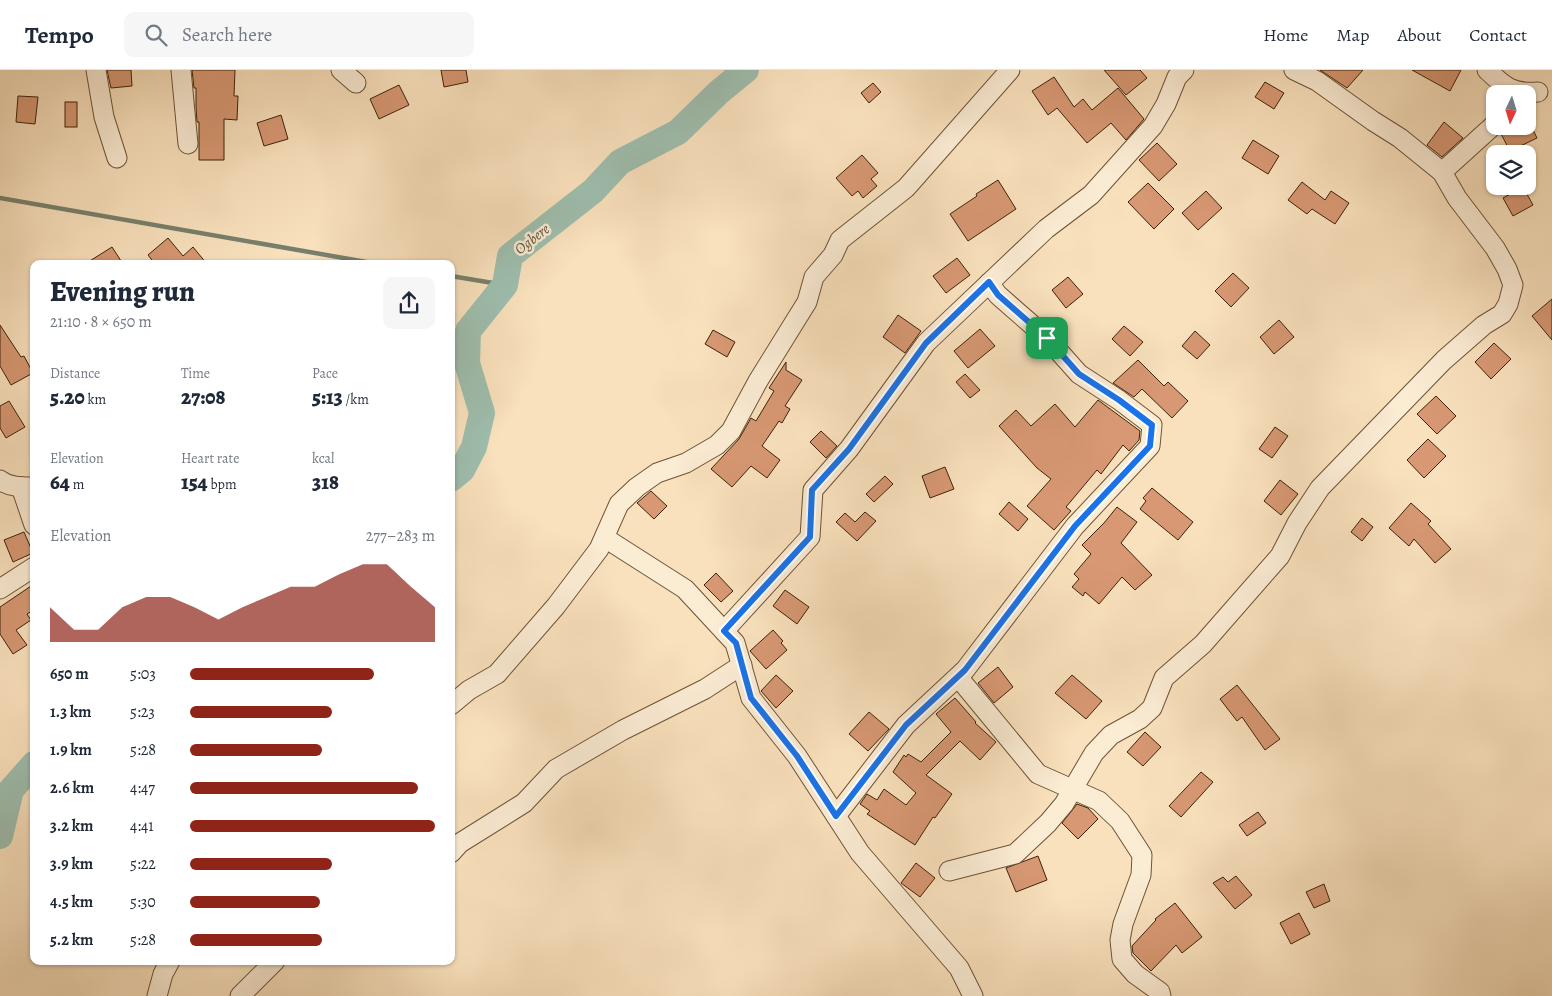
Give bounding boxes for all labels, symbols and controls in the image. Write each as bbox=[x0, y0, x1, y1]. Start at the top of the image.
search box bbox=[124, 12, 474, 57]
text: Tempo bbox=[25, 19, 94, 51]
icon: search bbox=[142, 21, 170, 49]
text: Search here bbox=[182, 22, 272, 48]
text: Home bbox=[1263, 23, 1308, 47]
text: Map bbox=[1336, 23, 1369, 47]
text: About bbox=[1397, 23, 1441, 47]
text: Contact bbox=[1469, 23, 1527, 47]
north arrow bbox=[1486, 85, 1536, 135]
map controls bbox=[1486, 85, 1536, 195]
button: layers bbox=[1486, 145, 1536, 195]
water label: Ogbere bbox=[510, 219, 554, 259]
text: Evening run bbox=[50, 273, 195, 311]
button: share bbox=[383, 277, 435, 329]
text: 21:10 · 8 × 650 m bbox=[50, 311, 152, 333]
pin bbox=[1026, 317, 1068, 359]
icon: arrive bbox=[1033, 324, 1061, 352]
text: Distance bbox=[50, 364, 100, 383]
text: Time bbox=[181, 364, 210, 383]
text: Pace bbox=[312, 364, 338, 383]
text: 5.20 bbox=[50, 383, 85, 411]
text: 27:08 bbox=[181, 383, 226, 411]
text: 5:13 bbox=[312, 383, 343, 411]
text: km bbox=[85, 390, 106, 409]
text: /km bbox=[343, 390, 369, 409]
text: Elevation bbox=[50, 449, 104, 468]
text: Heart rate bbox=[181, 449, 239, 468]
text: kcal bbox=[312, 449, 334, 468]
text: 64 bbox=[50, 468, 70, 496]
text: 154 bbox=[181, 468, 208, 496]
text: 318 bbox=[312, 468, 339, 496]
text: m bbox=[70, 475, 84, 494]
text: bpm bbox=[208, 475, 237, 494]
text: Elevation bbox=[50, 525, 111, 547]
text: 277–283 m bbox=[366, 525, 435, 547]
text: 650 m bbox=[50, 663, 89, 685]
text: 5:03 bbox=[130, 663, 156, 685]
text: 1.3 km bbox=[50, 701, 91, 723]
text: 5:23 bbox=[130, 701, 155, 723]
text: 1.9 km bbox=[50, 739, 92, 761]
text: 5:28 bbox=[130, 739, 156, 761]
text: 2.6 km bbox=[50, 777, 94, 799]
text: 4:47 bbox=[130, 777, 155, 799]
text: 3.2 km bbox=[50, 815, 93, 837]
text: 4:41 bbox=[130, 815, 154, 837]
text: 3.9 km bbox=[50, 853, 93, 875]
text: 5:22 bbox=[130, 853, 156, 875]
text: 4.5 km bbox=[50, 891, 93, 913]
text: 5:30 bbox=[130, 891, 156, 913]
text: 5.2 km bbox=[50, 929, 93, 951]
text: 5:28 bbox=[130, 929, 156, 951]

